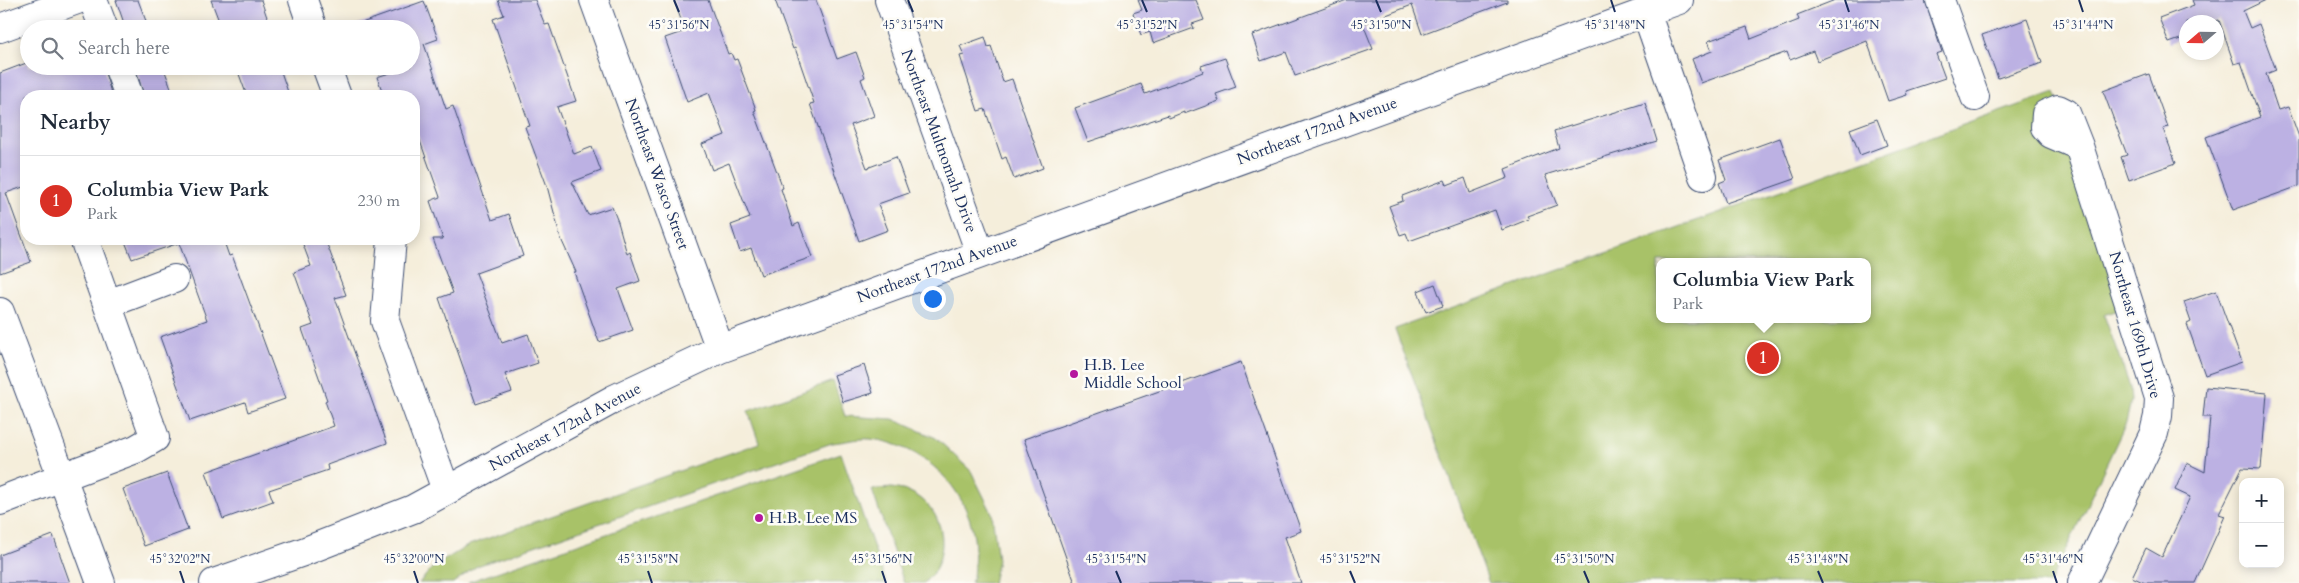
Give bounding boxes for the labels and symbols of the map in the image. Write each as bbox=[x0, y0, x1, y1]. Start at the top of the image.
north arrow bbox=[2179, 15, 2224, 60]
text: 45°31'56"N bbox=[649, 17, 710, 33]
text: 45°31'54"N bbox=[883, 17, 944, 33]
text: 45°31'52"N bbox=[1117, 17, 1178, 33]
text: 45°31'50"N bbox=[1351, 17, 1412, 33]
text: 45°31'48"N bbox=[1585, 17, 1646, 33]
text: 45°31'46"N bbox=[1819, 17, 1880, 33]
text: 45°31'44"N bbox=[2053, 17, 2114, 33]
street label: Northeast Multnomah Drive bbox=[896, 46, 982, 236]
street label: Northeast 172nd Avenue bbox=[1234, 92, 1400, 170]
street label: Northeast Wasco Street bbox=[619, 95, 695, 253]
street label: Northeast 172nd Avenue bbox=[854, 230, 1020, 308]
street label: Northeast 169th Drive bbox=[2103, 249, 2167, 401]
your location bbox=[920, 286, 946, 312]
pin: 1 bbox=[1747, 339, 1779, 377]
place label: H.B. Lee Middle School bbox=[1084, 354, 1182, 394]
marker: H.B. Lee Middle School bbox=[1068, 368, 1080, 380]
street label: Northeast 172nd Avenue bbox=[485, 378, 645, 476]
place label: H.B. Lee MS bbox=[769, 507, 857, 529]
marker: H.B. Lee MS bbox=[753, 512, 765, 524]
text: 45°32'02"N bbox=[150, 551, 211, 567]
text: 45°32'00"N bbox=[384, 551, 445, 567]
text: 45°31'58"N bbox=[618, 551, 679, 567]
text: 45°31'56"N bbox=[852, 551, 913, 567]
text: 45°31'54"N bbox=[1086, 551, 1147, 567]
text: 45°31'52"N bbox=[1320, 551, 1381, 567]
text: 45°31'50"N bbox=[1554, 551, 1615, 567]
text: 45°31'48"N bbox=[1788, 551, 1849, 567]
text: 45°31'46"N bbox=[2023, 551, 2084, 567]

